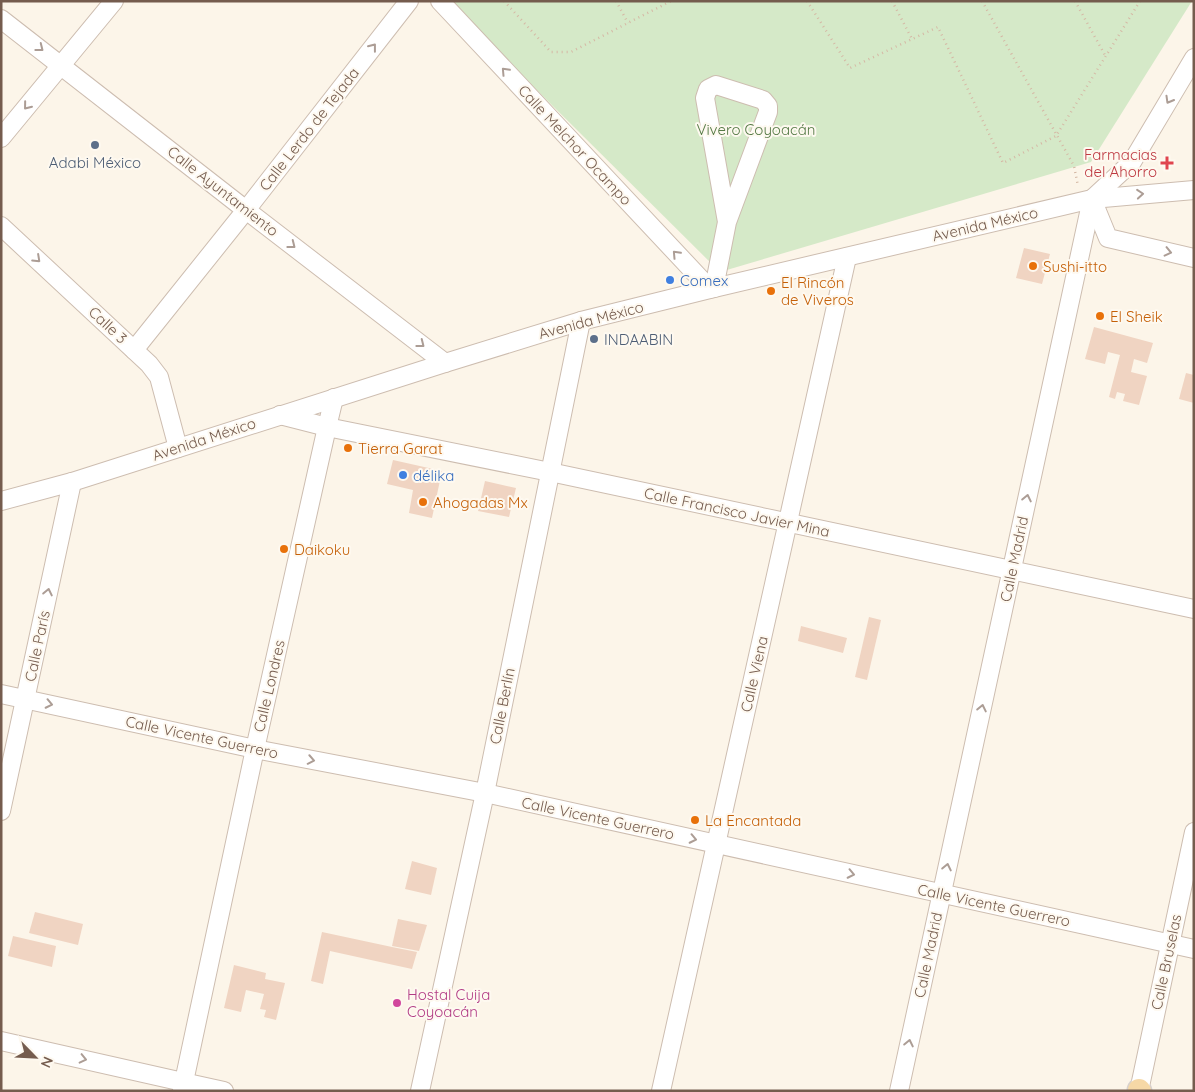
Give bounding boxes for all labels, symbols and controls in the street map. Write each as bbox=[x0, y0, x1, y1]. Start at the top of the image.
one-way arrow bbox=[34, 43, 43, 51]
one-way arrow bbox=[367, 43, 376, 53]
street label: Calle Lerdo de Tejada bbox=[255, 64, 363, 194]
one-way arrow bbox=[502, 68, 511, 77]
street label: Calle Melchor Ocampo bbox=[514, 81, 636, 209]
one-way arrow bbox=[1165, 95, 1175, 104]
one-way arrow bbox=[24, 101, 33, 110]
park label: Vivero Coyoacán bbox=[696, 120, 816, 139]
marker: Adabi México bbox=[89, 139, 101, 151]
street label: Calle Ayuntamiento bbox=[164, 142, 282, 240]
place label: Farmacias del Ahorro bbox=[1084, 145, 1157, 181]
place label: Adabi México bbox=[49, 153, 141, 172]
marker: Farmacias del Ahorro bbox=[1161, 157, 1173, 169]
one-way arrow bbox=[1137, 189, 1145, 200]
street label: Avenida México bbox=[930, 203, 1040, 245]
one-way arrow bbox=[286, 240, 295, 248]
one-way arrow bbox=[1163, 246, 1172, 257]
one-way arrow bbox=[673, 250, 682, 259]
one-way arrow bbox=[31, 253, 40, 262]
place label: Sushi-itto bbox=[1043, 257, 1107, 276]
marker: Sushi-itto bbox=[1027, 260, 1039, 272]
place label: Comex bbox=[680, 271, 728, 290]
place label: El Rincón de Viveros bbox=[781, 273, 854, 309]
marker: Comex bbox=[664, 274, 676, 286]
marker: El Rincón de Viveros bbox=[765, 285, 777, 297]
street label: Avenida México bbox=[536, 297, 646, 343]
street label: Calle 3 bbox=[85, 302, 131, 348]
place label: El Sheik bbox=[1110, 307, 1163, 326]
marker: El Sheik bbox=[1094, 310, 1106, 322]
place label: INDAABIN bbox=[604, 330, 673, 349]
marker: INDAABIN bbox=[588, 333, 600, 345]
one-way arrow bbox=[415, 339, 424, 347]
street label: Avenida México bbox=[150, 413, 258, 465]
place label: Tierra Garat bbox=[358, 439, 443, 458]
marker: Tierra Garat bbox=[342, 442, 354, 454]
place label: délika bbox=[413, 466, 454, 485]
marker: délika bbox=[397, 469, 409, 481]
street label: Calle Francisco Javier Mina bbox=[642, 483, 832, 541]
place label: Ahogadas Mx bbox=[433, 493, 528, 512]
one-way arrow bbox=[1021, 494, 1032, 503]
marker: Ahogadas Mx bbox=[417, 496, 429, 508]
street label: Calle Madrid bbox=[996, 515, 1032, 603]
place label: Daikoku bbox=[294, 540, 350, 559]
marker: Daikoku bbox=[278, 543, 290, 555]
one-way arrow bbox=[43, 588, 53, 597]
street label: Calle París bbox=[20, 609, 54, 683]
street label: Calle Viena bbox=[736, 634, 772, 714]
street label: Calle Londres bbox=[249, 638, 289, 734]
street label: Calle Berlín bbox=[485, 666, 519, 746]
one-way arrow bbox=[45, 698, 53, 709]
one-way arrow bbox=[976, 704, 987, 713]
street label: Calle Vicente Guerrero bbox=[124, 712, 280, 762]
one-way arrow bbox=[306, 754, 315, 764]
street label: Calle Vicente Guerrero bbox=[520, 793, 676, 843]
place label: La Encantada bbox=[705, 811, 801, 830]
marker: La Encantada bbox=[689, 814, 701, 826]
one-way arrow bbox=[688, 833, 697, 843]
one-way arrow bbox=[941, 863, 952, 872]
one-way arrow bbox=[847, 868, 856, 878]
street label: Calle Vicente Guerrero bbox=[916, 880, 1072, 930]
street label: Calle Madrid bbox=[910, 911, 946, 999]
street label: Calle Bruselas bbox=[1147, 912, 1185, 1012]
place label: Hostal Cuija Coyoacán bbox=[407, 985, 490, 1021]
marker: Hostal Cuija Coyoacán bbox=[391, 997, 403, 1009]
north arrow bbox=[10, 1032, 60, 1082]
one-way arrow bbox=[903, 1039, 914, 1048]
one-way arrow bbox=[78, 1053, 87, 1064]
text: N bbox=[37, 1054, 57, 1071]

